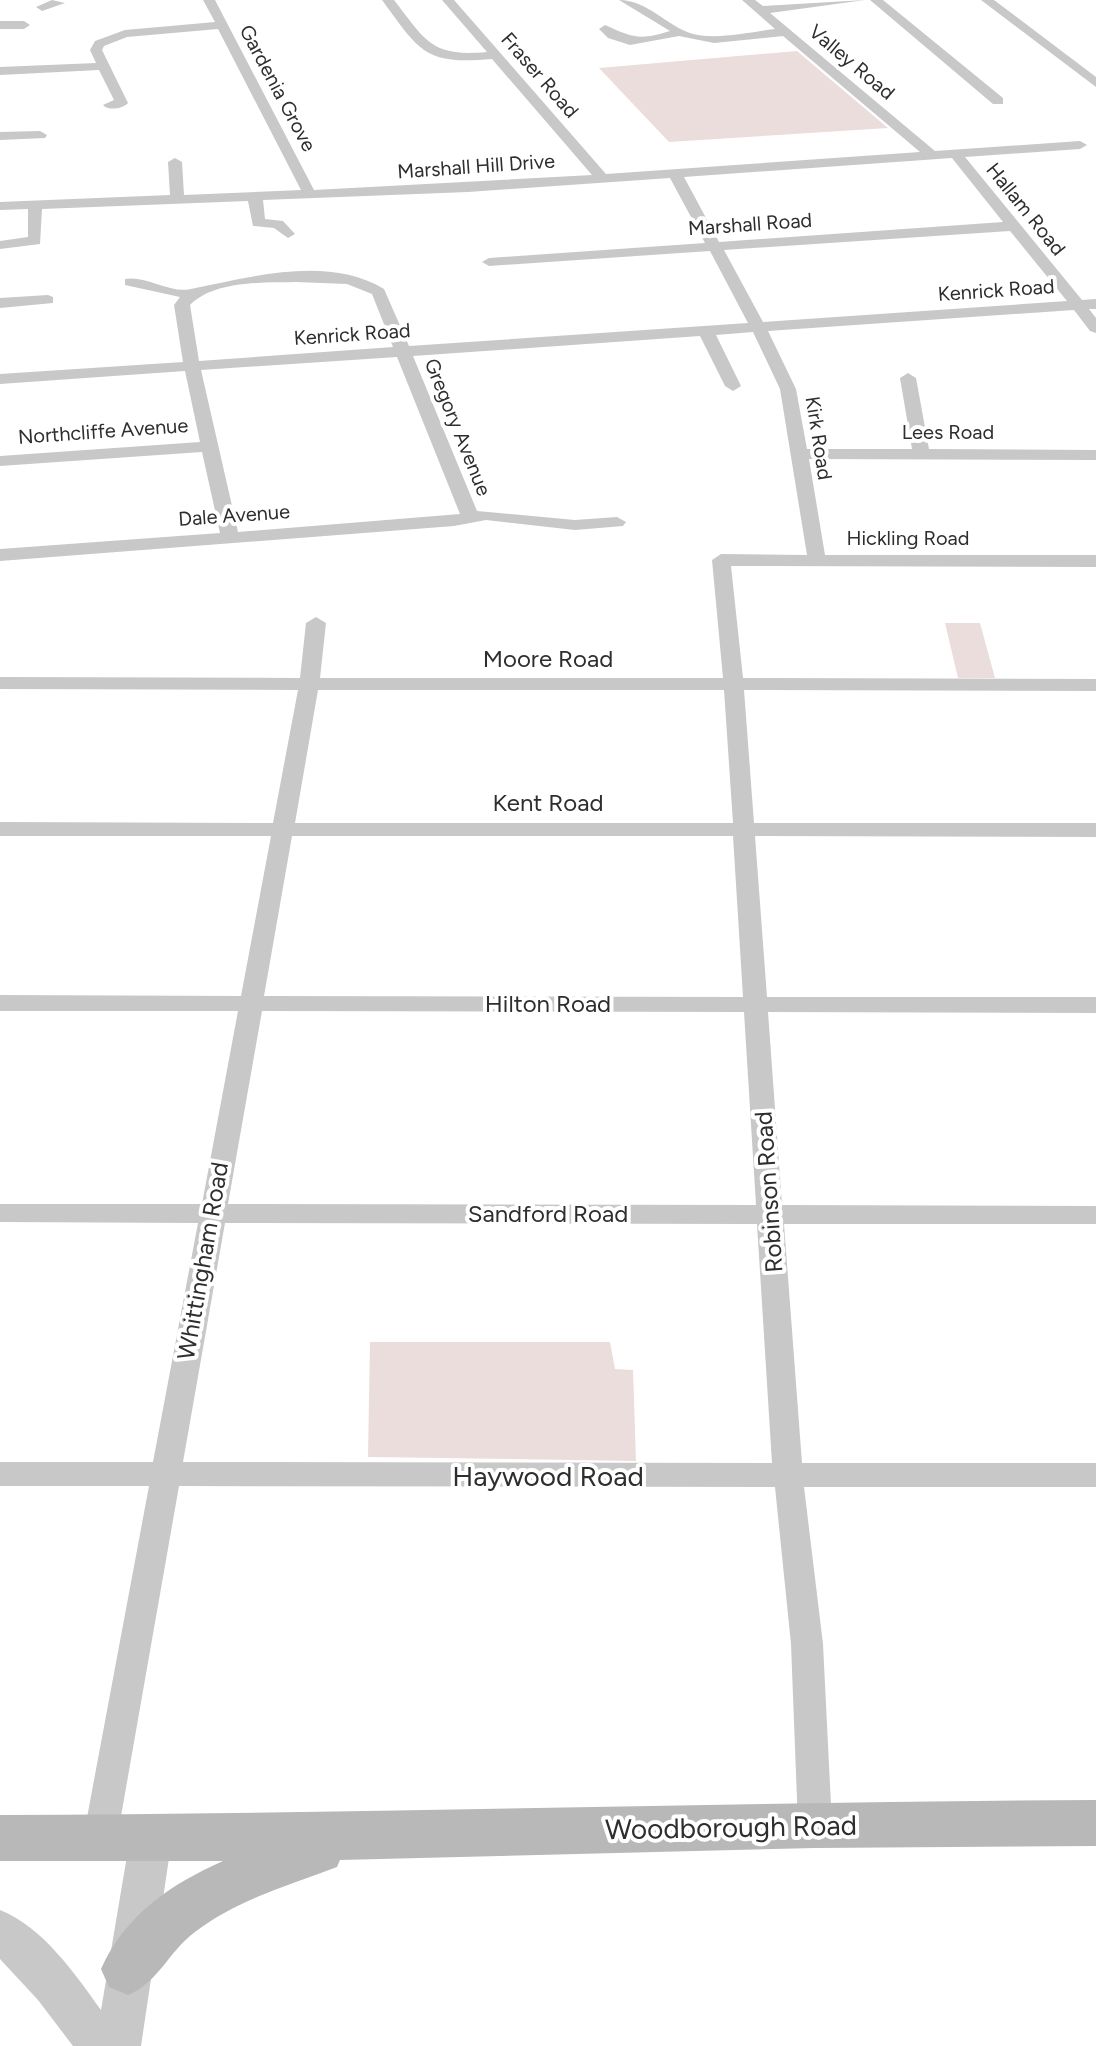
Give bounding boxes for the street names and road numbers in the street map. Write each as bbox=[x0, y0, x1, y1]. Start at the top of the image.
street label: Valley Road bbox=[804, 19, 900, 105]
street label: Gardenia Grove bbox=[235, 21, 322, 156]
street label: Fraser Road bbox=[496, 27, 584, 123]
street label: Marshall Hill Drive bbox=[396, 149, 556, 183]
street label: Hallam Road bbox=[981, 158, 1071, 260]
street label: Marshall Road bbox=[687, 208, 813, 240]
street label: Kenrick Road bbox=[937, 274, 1055, 306]
street label: Kenrick Road bbox=[293, 318, 411, 350]
street label: Gregory Avenue bbox=[420, 355, 497, 499]
street label: Kirk Road bbox=[801, 395, 837, 481]
street label: Northcliffe Avenue bbox=[17, 413, 189, 449]
street label: Lees Road bbox=[902, 420, 994, 444]
street label: Dale Avenue bbox=[177, 499, 291, 531]
street label: Hickling Road bbox=[846, 526, 970, 550]
street label: Moore Road bbox=[483, 644, 613, 673]
street label: Kent Road bbox=[492, 788, 604, 817]
street label: Hilton Road bbox=[485, 989, 611, 1018]
street label: Robinson Road bbox=[748, 1110, 789, 1274]
street label: Whittingham Road bbox=[171, 1160, 234, 1362]
street label: Sandford Road bbox=[468, 1199, 628, 1228]
street label: Haywood Road bbox=[452, 1459, 644, 1493]
street label: Woodborough Road bbox=[605, 1808, 857, 1846]

